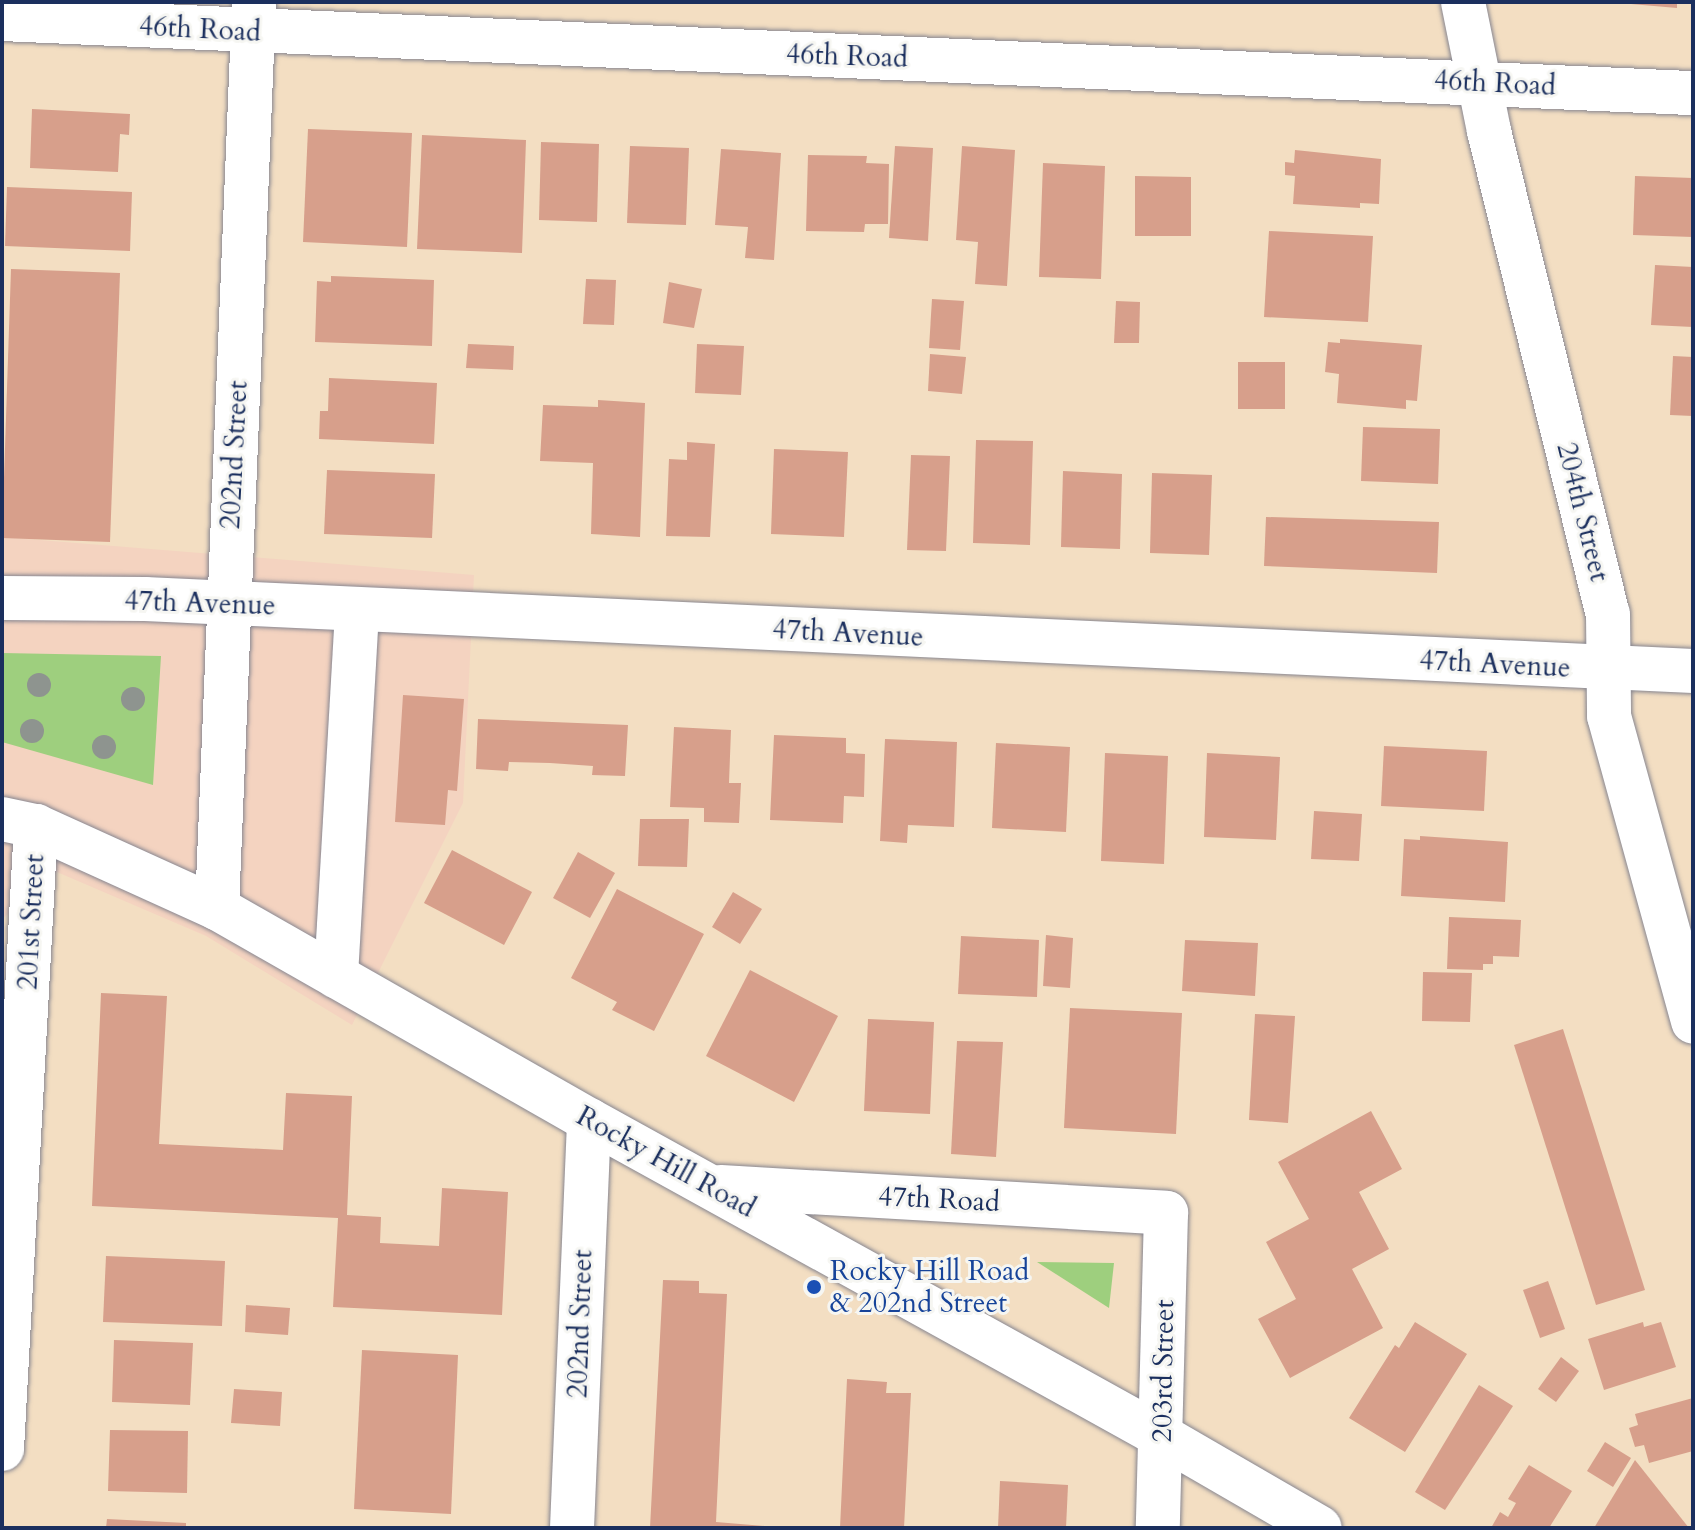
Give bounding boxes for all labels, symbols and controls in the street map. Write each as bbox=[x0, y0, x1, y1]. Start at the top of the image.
street label: 46th Road bbox=[138, 9, 262, 49]
street label: 46th Road bbox=[785, 37, 909, 75]
street label: 46th Road bbox=[1433, 63, 1557, 103]
street label: 202nd Street bbox=[213, 380, 255, 530]
street label: 204th Street bbox=[1550, 439, 1616, 585]
street label: 47th Avenue bbox=[124, 584, 276, 622]
street label: 47th Avenue bbox=[772, 612, 924, 654]
street label: 47th Avenue bbox=[1419, 643, 1571, 685]
street label: 201st Street bbox=[11, 853, 51, 991]
street label: Rocky Hill Road bbox=[571, 1099, 761, 1225]
street label: 47th Road bbox=[877, 1179, 1001, 1219]
street label: 202nd Street bbox=[561, 1249, 599, 1399]
place label: Rocky Hill Road & 202nd Street bbox=[830, 1254, 1029, 1320]
marker: Rocky Hill Road & 202nd Street bbox=[805, 1278, 823, 1296]
street label: 203rd Street bbox=[1145, 1299, 1181, 1443]

